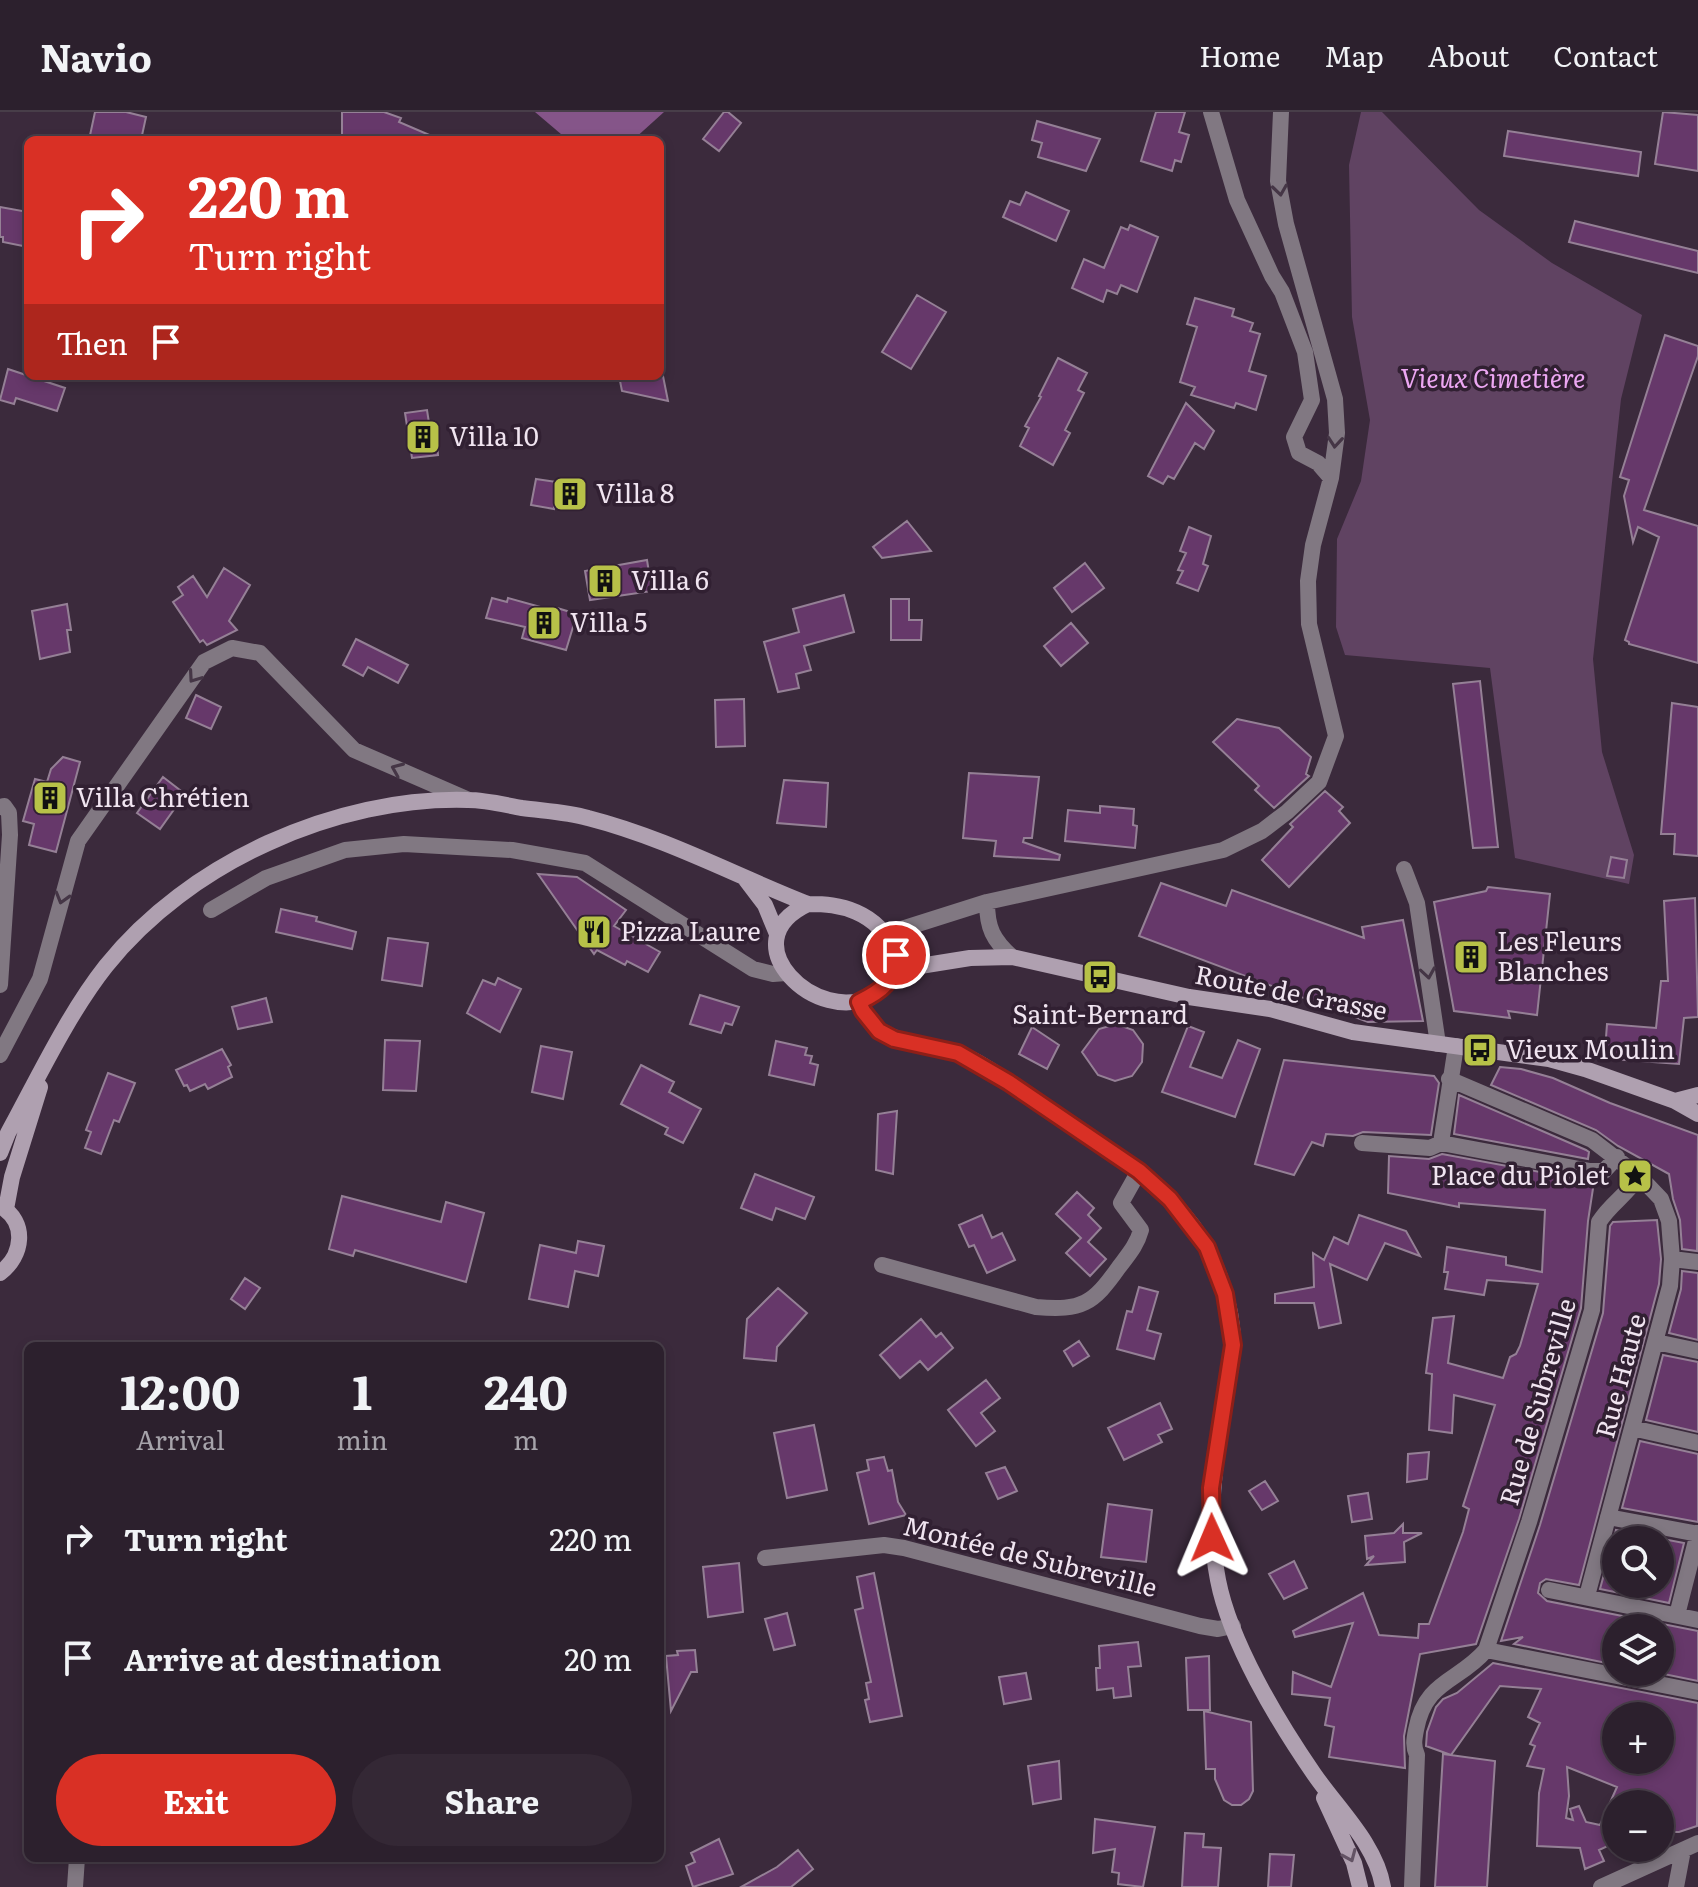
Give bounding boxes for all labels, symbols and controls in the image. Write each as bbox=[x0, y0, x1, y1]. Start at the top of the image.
text: Navio bbox=[40, 27, 152, 84]
text: Home bbox=[1199, 34, 1280, 76]
text: Map bbox=[1324, 34, 1384, 76]
text: About bbox=[1428, 34, 1509, 76]
text: Contact bbox=[1553, 34, 1658, 76]
text: 220 m bbox=[188, 152, 350, 235]
icon: right bbox=[56, 168, 160, 272]
one-way arrow bbox=[1272, 184, 1289, 197]
text: Turn right bbox=[188, 228, 371, 281]
text: Then bbox=[56, 320, 128, 364]
icon: arrive bbox=[144, 320, 188, 364]
park label: Vieux Cimetière bbox=[1401, 357, 1585, 396]
place label: Villa 10 bbox=[449, 415, 539, 454]
building icon: Villa 10 bbox=[404, 418, 442, 456]
one-way arrow bbox=[1327, 436, 1344, 449]
place label: Villa 8 bbox=[596, 472, 674, 511]
building icon: Villa 8 bbox=[551, 475, 589, 513]
place label: Villa 6 bbox=[631, 559, 709, 598]
building icon: Villa 6 bbox=[586, 562, 624, 600]
place label: Villa 5 bbox=[570, 601, 647, 640]
building icon: Villa 5 bbox=[525, 604, 563, 642]
one-way arrow bbox=[189, 668, 204, 683]
one-way arrow bbox=[391, 762, 405, 778]
place label: Villa Chrétien bbox=[76, 776, 250, 815]
building icon: Villa Chrétien bbox=[31, 779, 69, 817]
one-way arrow bbox=[55, 891, 72, 905]
place label: Pizza Laure bbox=[620, 910, 761, 949]
restaurant icon: Pizza Laure bbox=[575, 913, 613, 951]
place label: Les Fleurs Blanches bbox=[1497, 920, 1621, 989]
pin bbox=[862, 921, 930, 989]
icon: arrive bbox=[874, 933, 918, 977]
building icon: Les Fleurs Blanches bbox=[1452, 938, 1490, 976]
street label: Route de Grasse bbox=[1192, 953, 1391, 1028]
bus stop icon: Saint-Bernard bbox=[1081, 958, 1119, 996]
one-way arrow bbox=[1419, 966, 1436, 980]
place label: Saint-Bernard bbox=[1012, 993, 1188, 1032]
place label: Vieux Moulin bbox=[1506, 1028, 1675, 1067]
bus stop icon: Vieux Moulin bbox=[1461, 1031, 1499, 1069]
place label: Place du Piolet bbox=[1431, 1154, 1609, 1193]
place icon: Place du Piolet bbox=[1616, 1157, 1654, 1195]
street label: Rue de Subreville bbox=[1487, 1293, 1584, 1509]
street label: Rue Haute bbox=[1583, 1309, 1654, 1442]
text: 12:00 bbox=[120, 1354, 241, 1425]
text: 1 bbox=[352, 1354, 372, 1425]
text: 240 bbox=[484, 1354, 568, 1425]
text: Arrival bbox=[136, 1419, 225, 1458]
text: min bbox=[337, 1419, 388, 1458]
text: m bbox=[513, 1419, 538, 1458]
position arrow bbox=[1170, 1496, 1254, 1580]
street label: Montée de Subreville bbox=[900, 1504, 1162, 1605]
icon: right bbox=[56, 1516, 100, 1560]
text: Turn right bbox=[124, 1516, 288, 1560]
text: 220 m bbox=[549, 1516, 632, 1560]
map controls bbox=[1602, 1526, 1674, 1862]
button: search bbox=[1602, 1526, 1674, 1598]
button: layers bbox=[1602, 1614, 1674, 1686]
icon: arrive bbox=[56, 1636, 100, 1680]
text: Arrive at destination bbox=[124, 1636, 441, 1680]
text: 20 m bbox=[564, 1636, 632, 1680]
button: + bbox=[1602, 1702, 1674, 1774]
button: Exit bbox=[56, 1754, 336, 1846]
button: Share bbox=[352, 1754, 632, 1846]
button: − bbox=[1602, 1790, 1674, 1862]
one-way arrow bbox=[1340, 1847, 1356, 1862]

